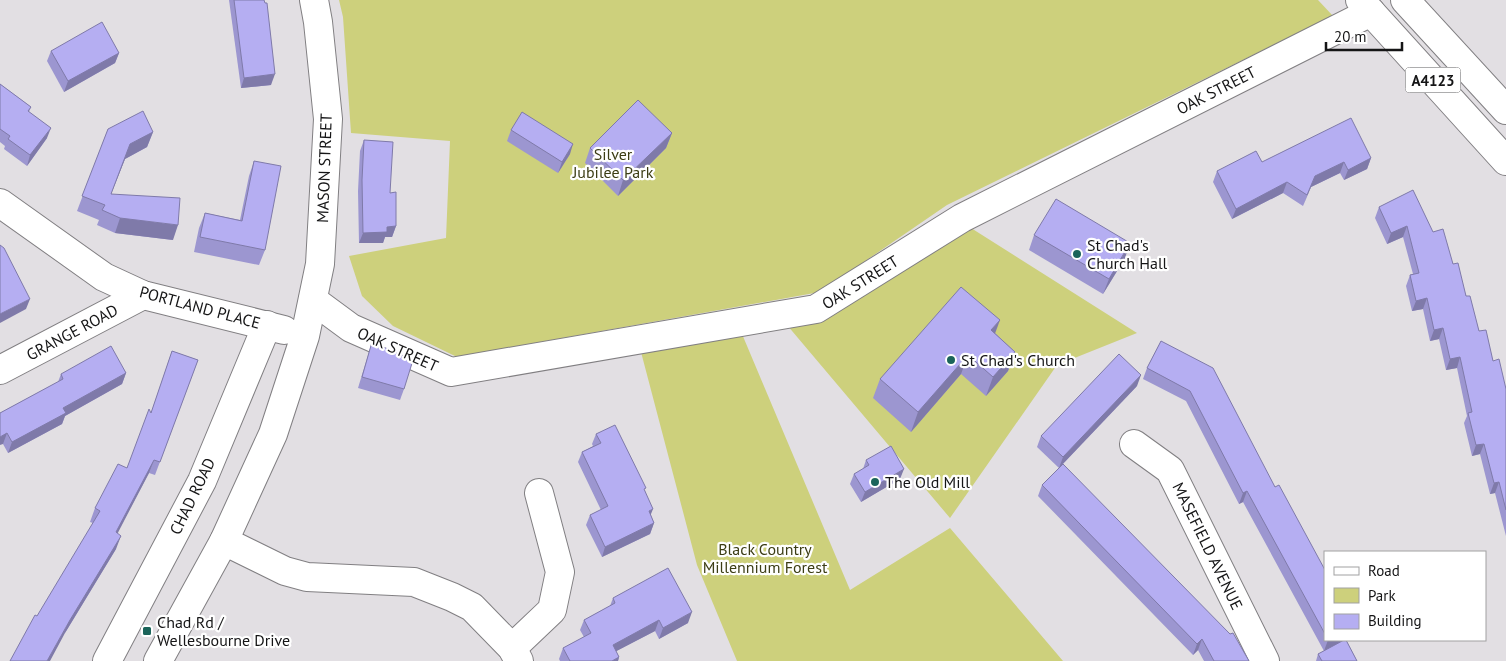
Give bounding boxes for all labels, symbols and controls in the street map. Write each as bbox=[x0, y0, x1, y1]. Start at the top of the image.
scale bar bbox=[1326, 20, 1402, 52]
text: 20 m bbox=[1334, 27, 1367, 46]
street label: OAK STREET bbox=[1173, 61, 1259, 119]
road number: A4123 bbox=[1406, 68, 1460, 92]
street label: MASON STREET bbox=[312, 113, 336, 223]
park label: Silver Jubilee Park bbox=[572, 144, 654, 182]
place label: St Chad's Church Hall bbox=[1087, 235, 1168, 273]
marker: St Chad's Church Hall bbox=[1071, 248, 1083, 260]
street label: OAK STREET bbox=[818, 251, 902, 313]
street label: PORTLAND PLACE bbox=[137, 281, 263, 333]
street label: GRANGE ROAD bbox=[23, 299, 121, 365]
street label: OAK STREET bbox=[354, 322, 442, 376]
place label: St Chad's Church bbox=[961, 350, 1075, 370]
marker: St Chad's Church bbox=[945, 354, 957, 366]
street label: CHAD ROAD bbox=[165, 454, 219, 538]
place label: The Old Mill bbox=[885, 472, 970, 492]
marker: The Old Mill bbox=[869, 476, 881, 488]
street label: MASEFIELD AVENUE bbox=[1169, 479, 1247, 613]
park label: Black Country Millennium Forest bbox=[703, 539, 828, 577]
legend bbox=[1324, 551, 1486, 641]
text: Road bbox=[1368, 561, 1400, 580]
text: Park bbox=[1368, 586, 1396, 605]
text: Building bbox=[1368, 611, 1422, 630]
place label: Chad Rd / Wellesbourne Drive bbox=[157, 612, 290, 650]
marker: Chad Rd / Wellesbourne Drive bbox=[141, 625, 153, 637]

